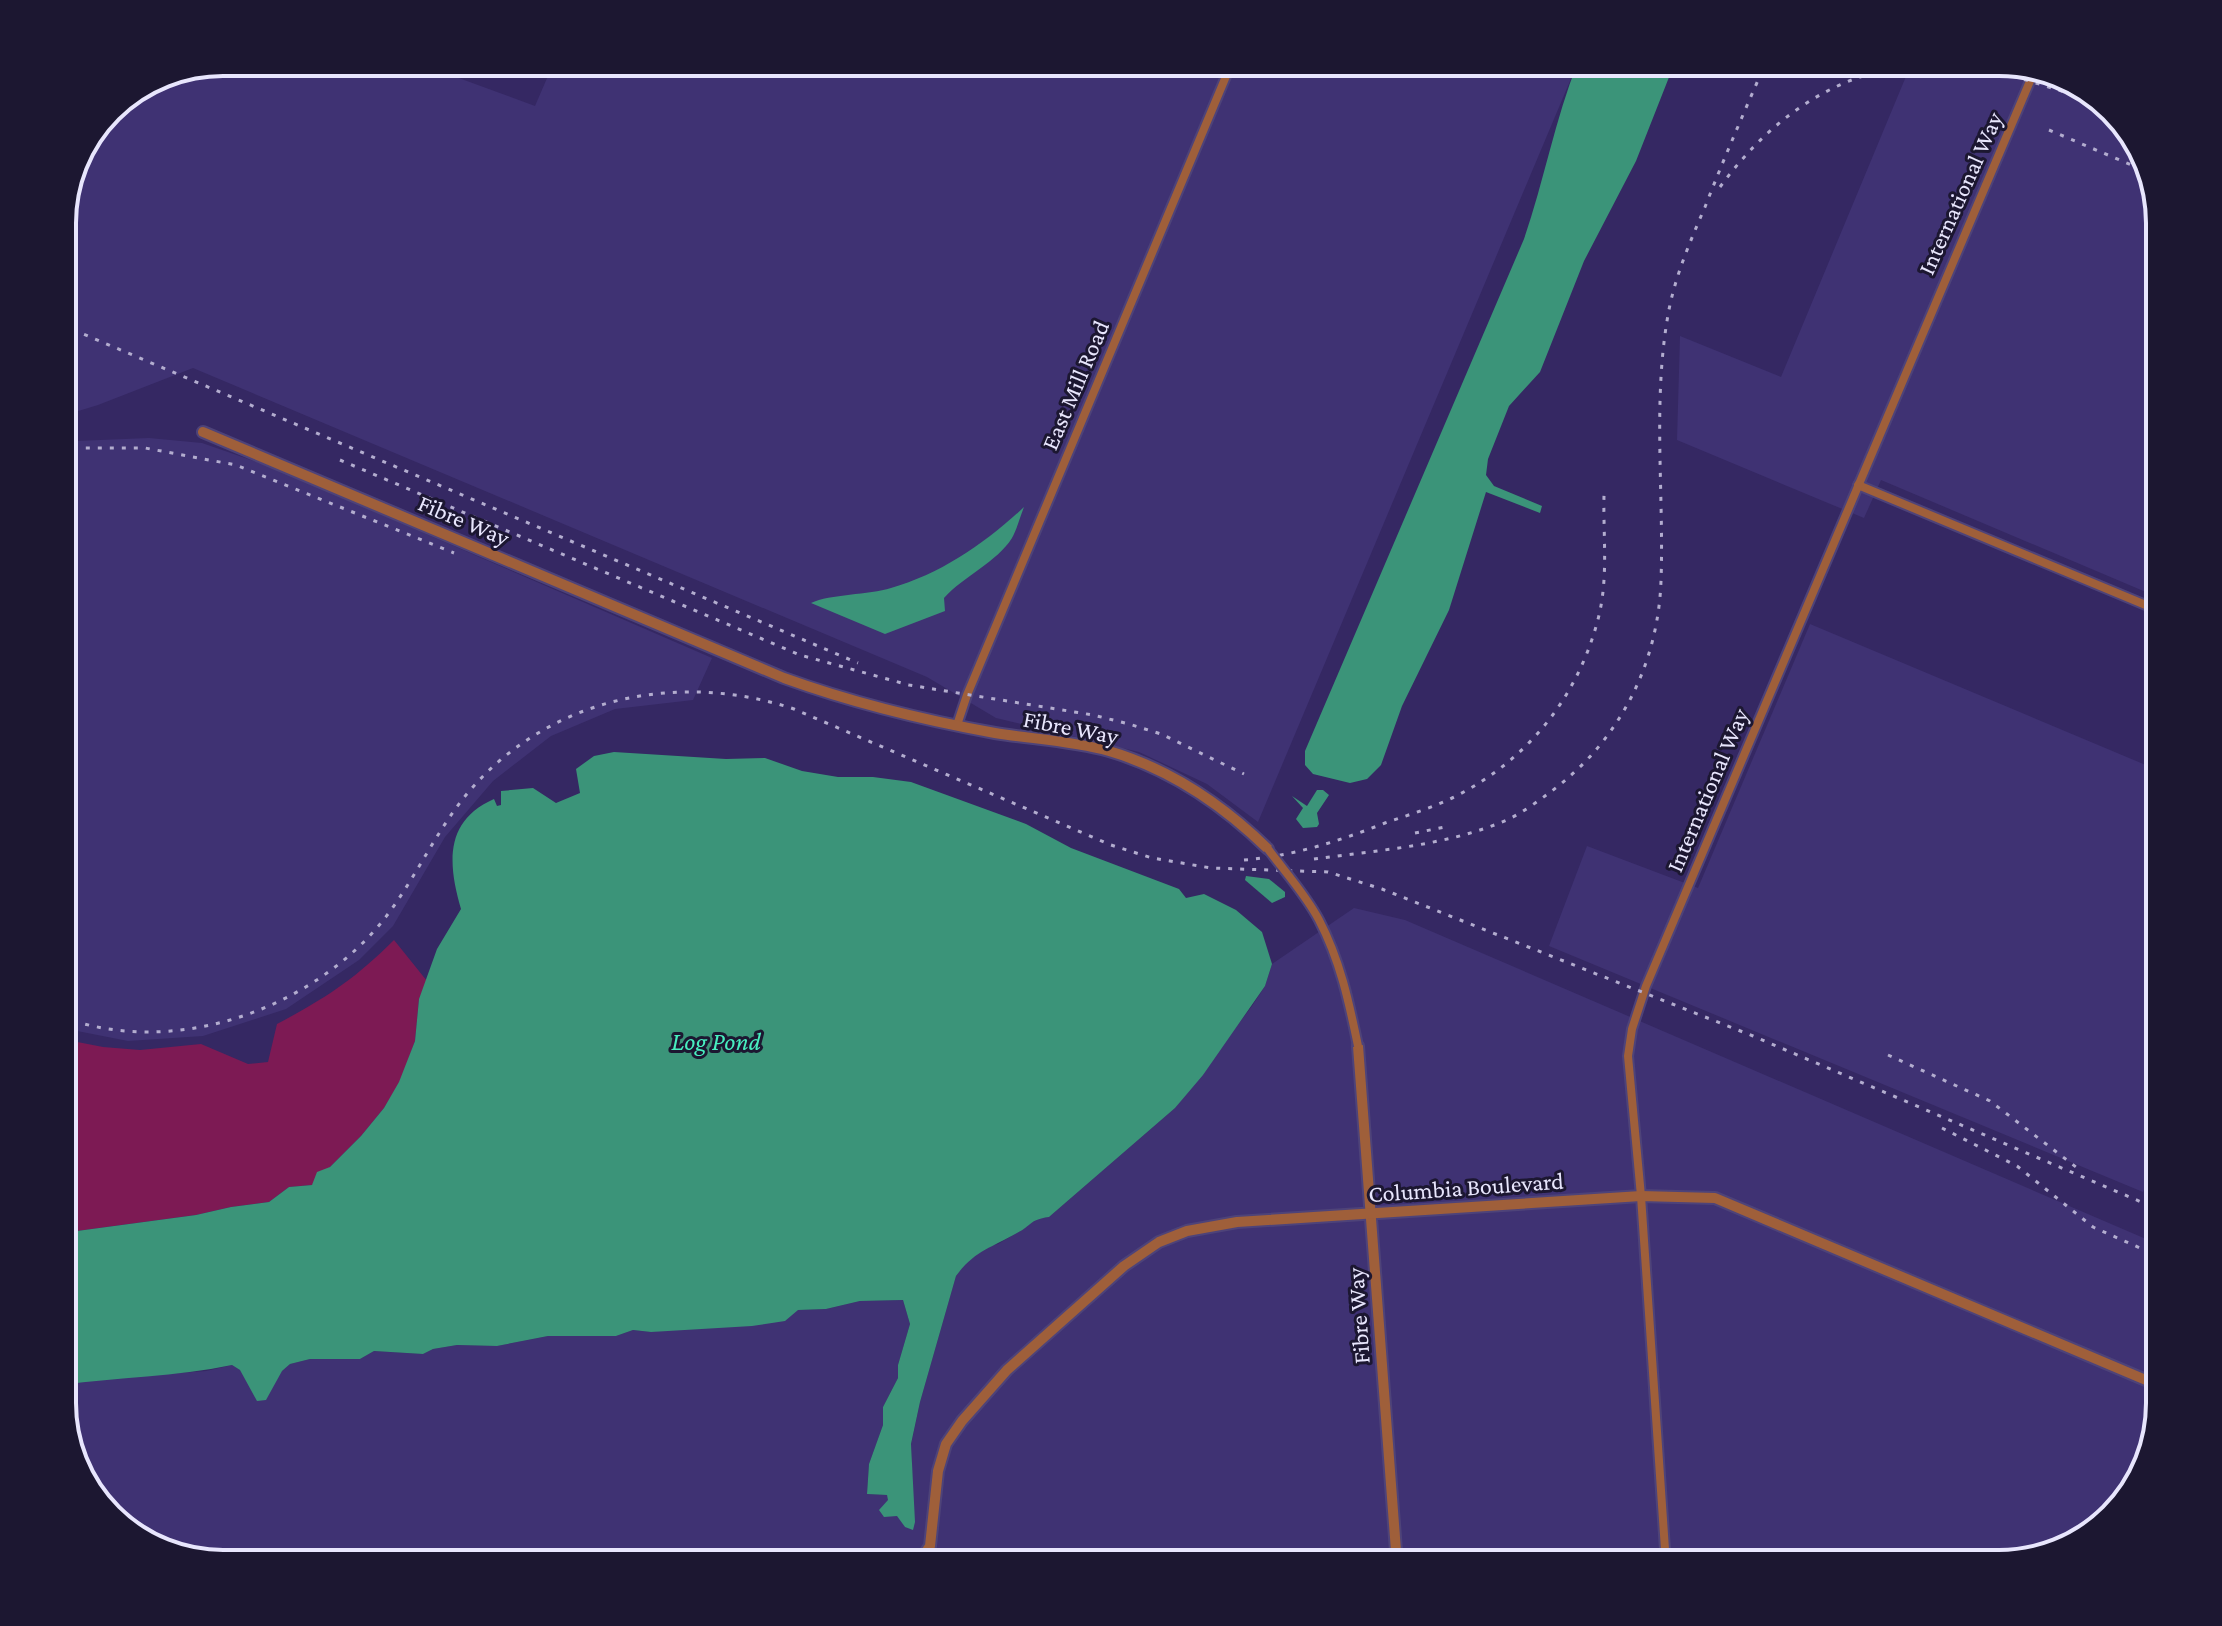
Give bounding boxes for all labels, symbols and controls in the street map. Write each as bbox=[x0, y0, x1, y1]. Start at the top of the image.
street label: International Way bbox=[1912, 107, 2008, 278]
street label: East Mill Road bbox=[1036, 316, 1115, 454]
street label: Fibre Way bbox=[414, 489, 514, 552]
street label: International Way bbox=[1660, 703, 1754, 876]
street label: Fibre Way bbox=[1021, 705, 1122, 750]
water label: Log Pond bbox=[671, 1027, 762, 1056]
street label: Columbia Boulevard bbox=[1367, 1167, 1565, 1207]
street label: Fibre Way bbox=[1341, 1266, 1375, 1365]

